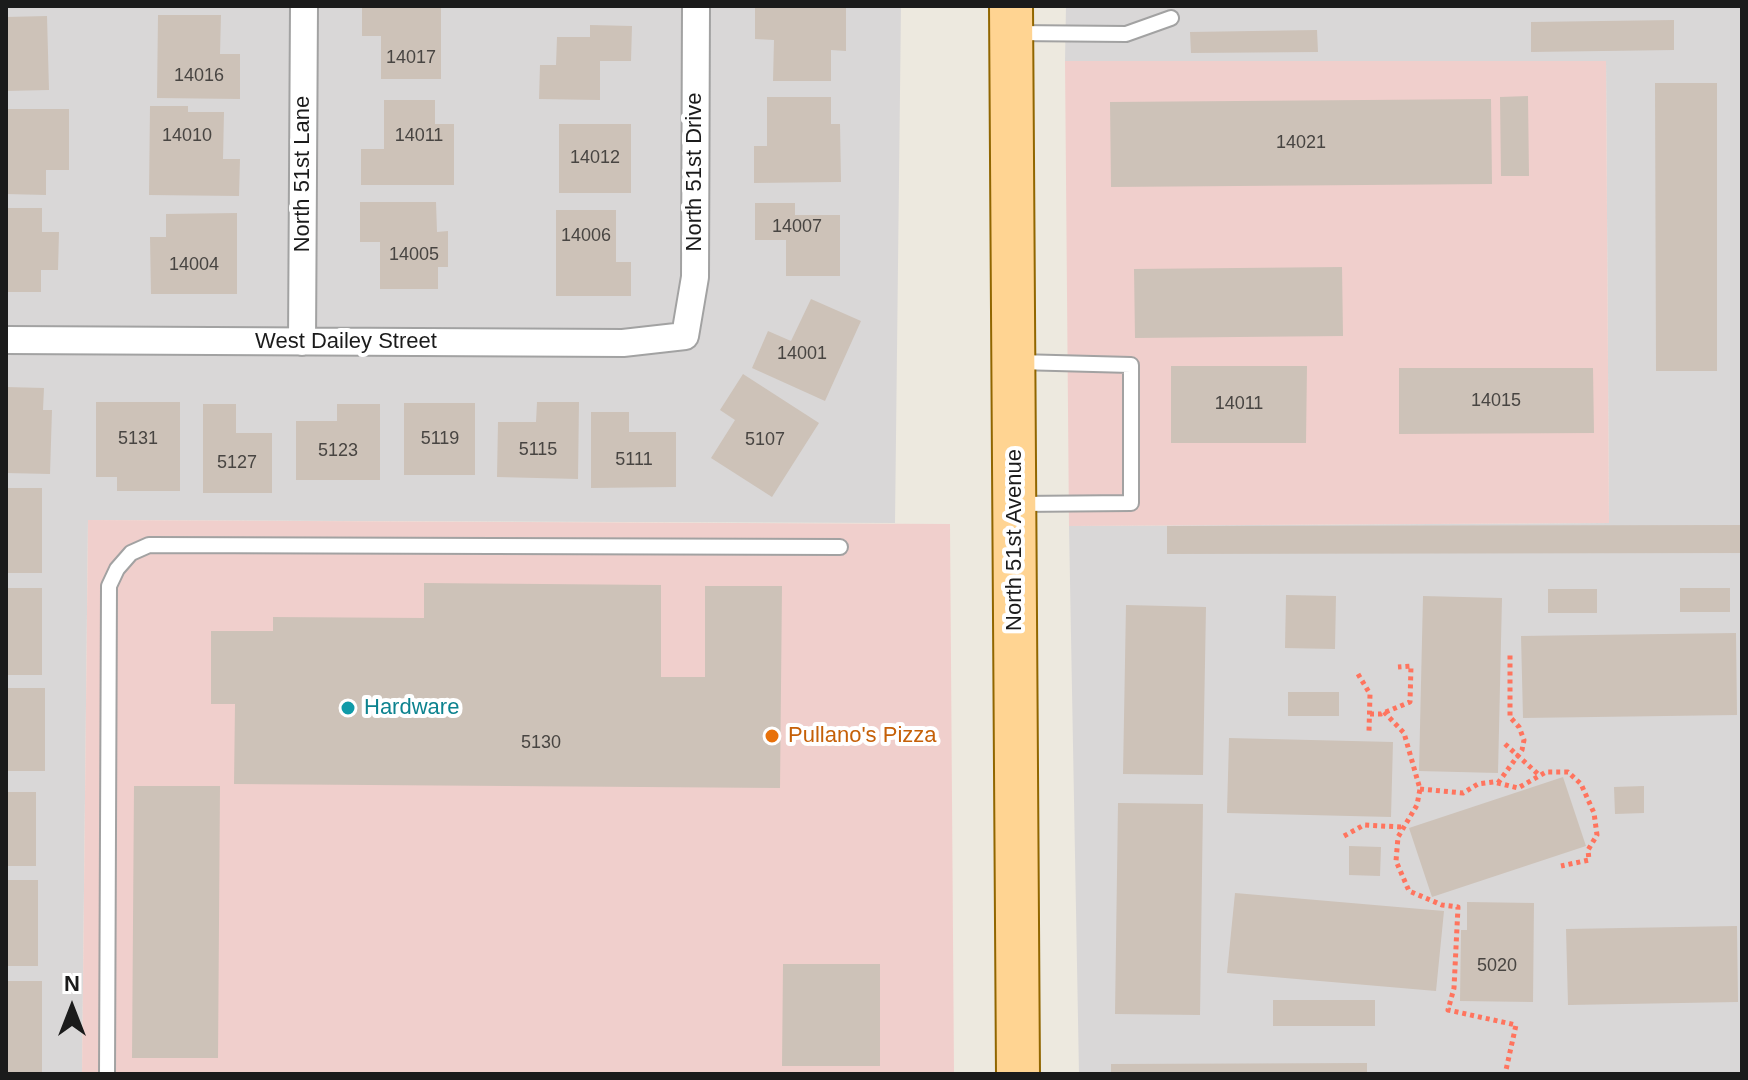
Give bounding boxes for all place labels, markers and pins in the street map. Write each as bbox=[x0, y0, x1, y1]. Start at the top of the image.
place label: Hardware bbox=[364, 695, 459, 721]
marker: Hardware bbox=[339, 699, 357, 717]
place label: Pullano's Pizza bbox=[788, 723, 936, 749]
marker: Pullano's Pizza bbox=[763, 727, 781, 745]

